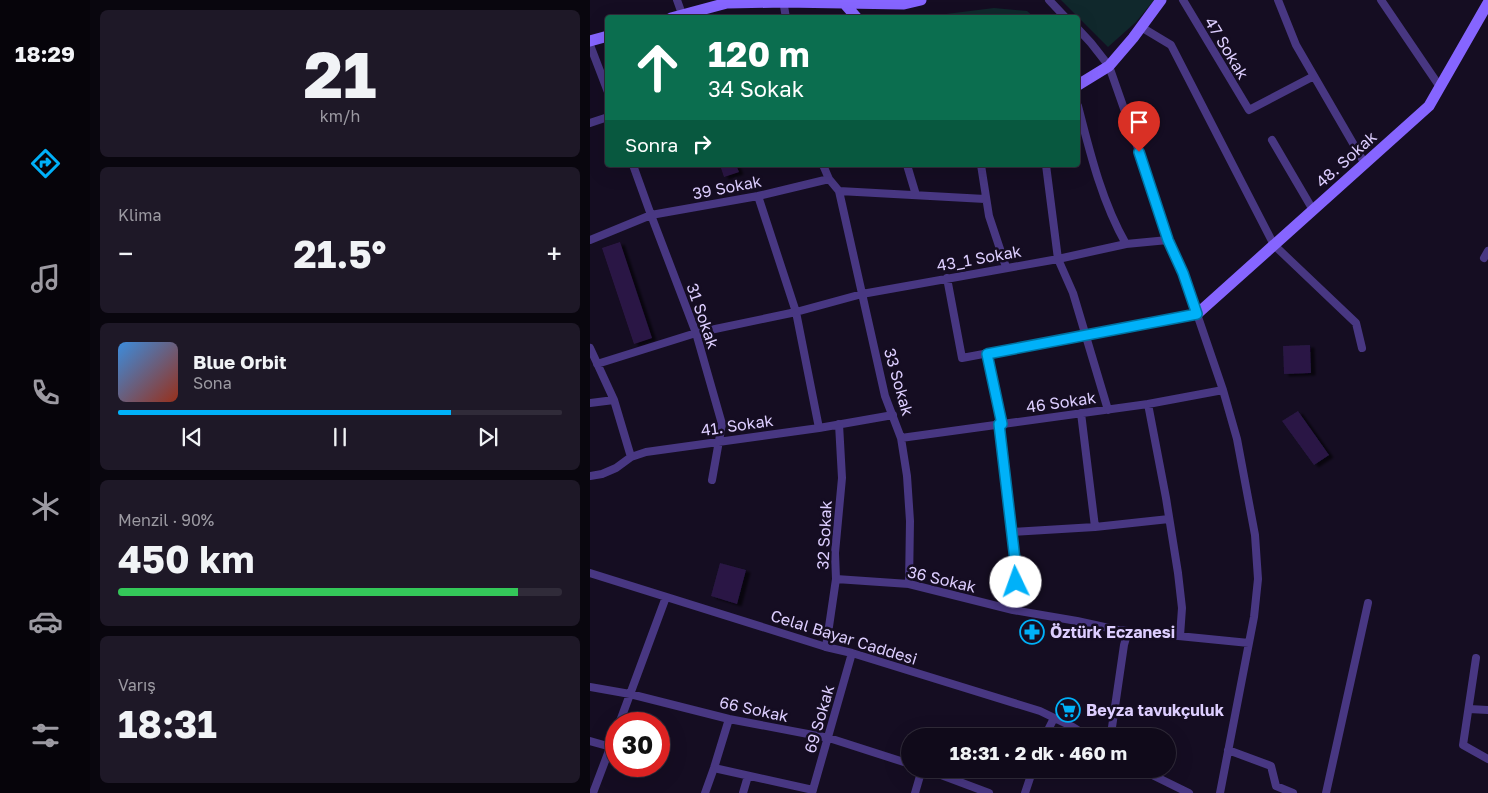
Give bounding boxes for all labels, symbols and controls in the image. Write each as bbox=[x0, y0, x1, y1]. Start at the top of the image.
street label: 47 Sokak bbox=[1201, 13, 1253, 83]
text: 120 m bbox=[708, 33, 810, 75]
text: 21 bbox=[303, 34, 377, 112]
icon: ahead bbox=[625, 35, 690, 100]
text: 18:29 bbox=[15, 40, 75, 67]
text: 34 Sokak bbox=[708, 75, 804, 102]
pin bbox=[1118, 101, 1160, 152]
text: km/h bbox=[320, 106, 360, 126]
icon: arrive bbox=[1125, 108, 1153, 136]
street label: 48. Sokak bbox=[1311, 126, 1381, 192]
icon: right bbox=[688, 130, 716, 158]
text: Sonra bbox=[625, 133, 678, 156]
icon: directions bbox=[28, 146, 63, 181]
street label: 39 Sokak bbox=[691, 171, 763, 203]
text: Klima bbox=[118, 205, 162, 225]
text: 21.5° bbox=[294, 231, 386, 276]
text: − bbox=[118, 237, 133, 270]
text: + bbox=[547, 237, 562, 270]
street label: 43_1 Sokak bbox=[935, 241, 1023, 275]
icon: music bbox=[28, 261, 63, 296]
street label: 31 Sokak bbox=[682, 281, 724, 351]
street label: 33 Sokak bbox=[880, 346, 918, 418]
text: Blue Orbit bbox=[193, 350, 287, 373]
text: Sona bbox=[193, 373, 232, 393]
icon: phone bbox=[28, 375, 63, 410]
street label: 46 Sokak bbox=[1025, 387, 1097, 417]
street label: 41. Sokak bbox=[699, 410, 775, 440]
icon: previous bbox=[178, 423, 206, 451]
icon: pause bbox=[326, 423, 354, 451]
icon: next bbox=[474, 423, 502, 451]
icon: climate bbox=[28, 489, 63, 524]
street label: 32 Sokak bbox=[812, 500, 836, 570]
text: Menzil · 90% bbox=[118, 510, 214, 530]
text: 450 km bbox=[118, 536, 254, 581]
position arrow bbox=[989, 555, 1041, 607]
street label: 36 Sokak bbox=[906, 561, 978, 597]
icon: car bbox=[28, 604, 63, 639]
street label: Celal Bayar Caddesi bbox=[768, 605, 920, 669]
pharmacy icon: Öztürk Eczanesi bbox=[1019, 619, 1045, 645]
place label: Öztürk Eczanesi bbox=[1050, 622, 1175, 642]
text: Varış bbox=[118, 675, 156, 695]
street label: 69 Sokak bbox=[800, 683, 838, 755]
street label: 66 Sokak bbox=[718, 692, 790, 726]
supermarket icon: Beyza tavukçuluk bbox=[1055, 697, 1081, 723]
place label: Beyza tavukçuluk bbox=[1086, 700, 1225, 720]
text: 18:31 bbox=[118, 701, 217, 746]
speed limit sign: 30 bbox=[605, 712, 670, 777]
icon: filters bbox=[28, 718, 63, 753]
text: 18:31 · 2 dk · 460 m bbox=[950, 741, 1127, 764]

